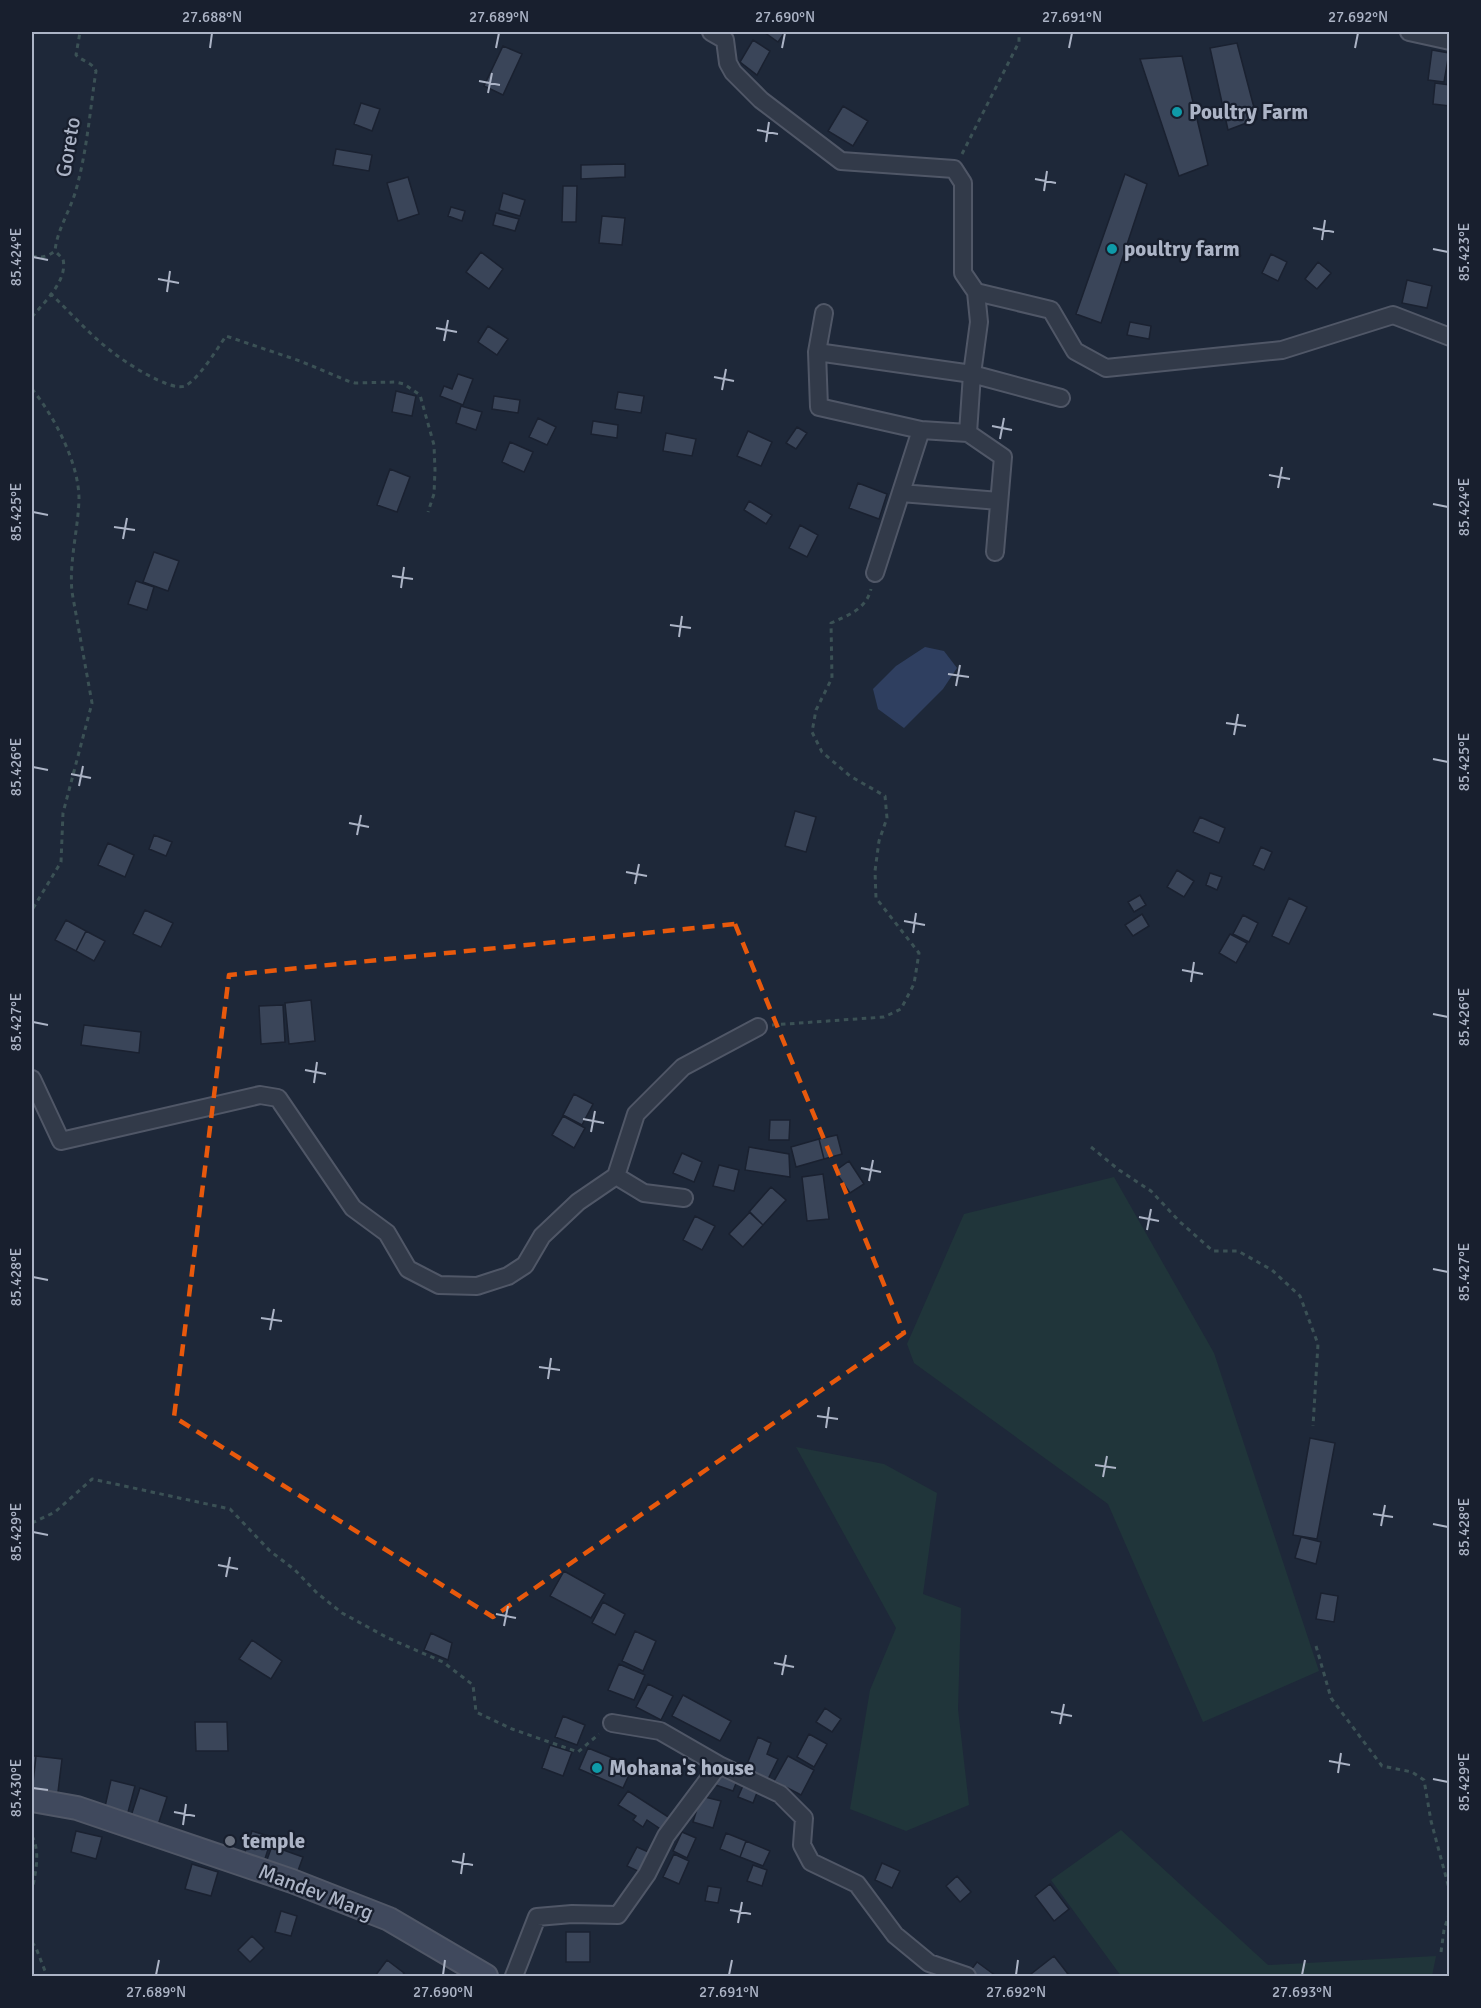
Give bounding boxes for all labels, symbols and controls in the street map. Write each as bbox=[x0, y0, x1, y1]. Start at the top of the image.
text: 27.688°N bbox=[182, 8, 242, 26]
text: 27.689°N bbox=[469, 8, 529, 26]
text: 27.690°N bbox=[755, 8, 815, 26]
text: 27.691°N bbox=[1042, 8, 1102, 26]
text: 27.692°N bbox=[1328, 8, 1388, 26]
place label: Poultry Farm bbox=[1189, 99, 1308, 125]
marker: Poultry Farm bbox=[1170, 105, 1184, 119]
street label: Goreto bbox=[50, 115, 86, 179]
text: 85.423°E bbox=[1455, 223, 1473, 281]
text: 85.424°E bbox=[7, 228, 25, 286]
place label: poultry farm bbox=[1124, 236, 1240, 262]
marker: poultry farm bbox=[1105, 242, 1119, 256]
text: 85.424°E bbox=[1455, 478, 1473, 536]
text: 85.425°E bbox=[7, 483, 25, 541]
text: 85.425°E bbox=[1455, 733, 1473, 791]
text: 85.426°E bbox=[7, 738, 25, 796]
text: 85.426°E bbox=[1455, 988, 1473, 1046]
text: 85.427°E bbox=[7, 993, 25, 1051]
text: 85.427°E bbox=[1455, 1243, 1473, 1301]
text: 85.428°E bbox=[7, 1248, 25, 1306]
text: 85.428°E bbox=[1455, 1498, 1473, 1556]
text: 85.429°E bbox=[7, 1503, 25, 1561]
text: 85.429°E bbox=[1455, 1753, 1473, 1811]
place label: Mohana's house bbox=[609, 1755, 754, 1781]
text: 85.430°E bbox=[7, 1759, 25, 1817]
marker: Mohana's house bbox=[590, 1761, 604, 1775]
place label: temple bbox=[241, 1828, 305, 1854]
marker: temple bbox=[223, 1834, 237, 1848]
street label: Mandev Marg bbox=[255, 1858, 377, 1926]
text: 27.689°N bbox=[126, 1983, 186, 2001]
text: 27.690°N bbox=[413, 1983, 473, 2001]
text: 27.691°N bbox=[699, 1983, 759, 2001]
text: 27.692°N bbox=[986, 1983, 1046, 2001]
text: 27.693°N bbox=[1272, 1983, 1332, 2001]

